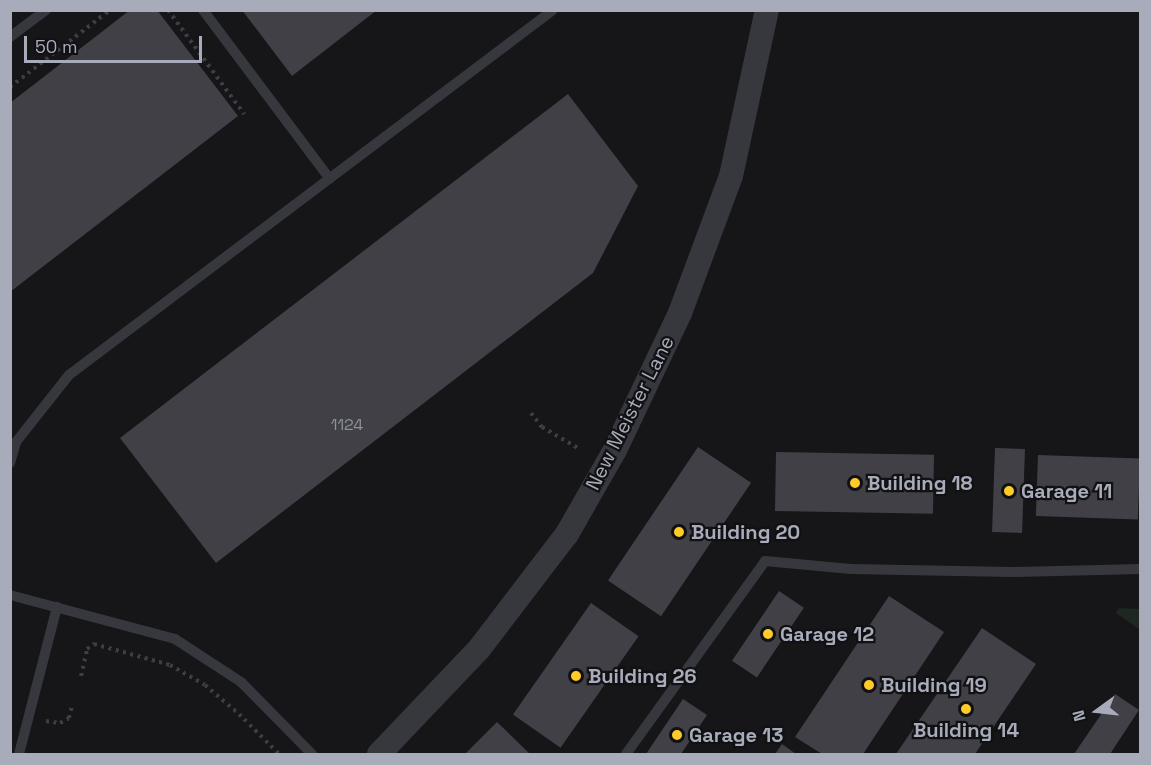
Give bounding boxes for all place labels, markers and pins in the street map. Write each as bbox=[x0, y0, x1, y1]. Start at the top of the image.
place label: Building 18 bbox=[867, 471, 973, 495]
marker: Building 18 bbox=[848, 476, 862, 490]
place label: Garage 11 bbox=[1021, 479, 1112, 503]
marker: Garage 11 bbox=[1002, 484, 1016, 498]
place label: Building 20 bbox=[691, 520, 800, 544]
marker: Building 20 bbox=[672, 525, 686, 539]
place label: Garage 12 bbox=[780, 622, 874, 646]
marker: Garage 12 bbox=[761, 627, 775, 641]
place label: Building 26 bbox=[588, 664, 697, 688]
marker: Building 26 bbox=[569, 669, 583, 683]
place label: Building 19 bbox=[881, 673, 987, 697]
marker: Building 19 bbox=[862, 678, 876, 692]
marker: Building 14 bbox=[959, 702, 973, 716]
place label: Building 14 bbox=[913, 718, 1019, 742]
place label: Garage 13 bbox=[689, 723, 783, 747]
marker: Garage 13 bbox=[670, 728, 684, 742]

